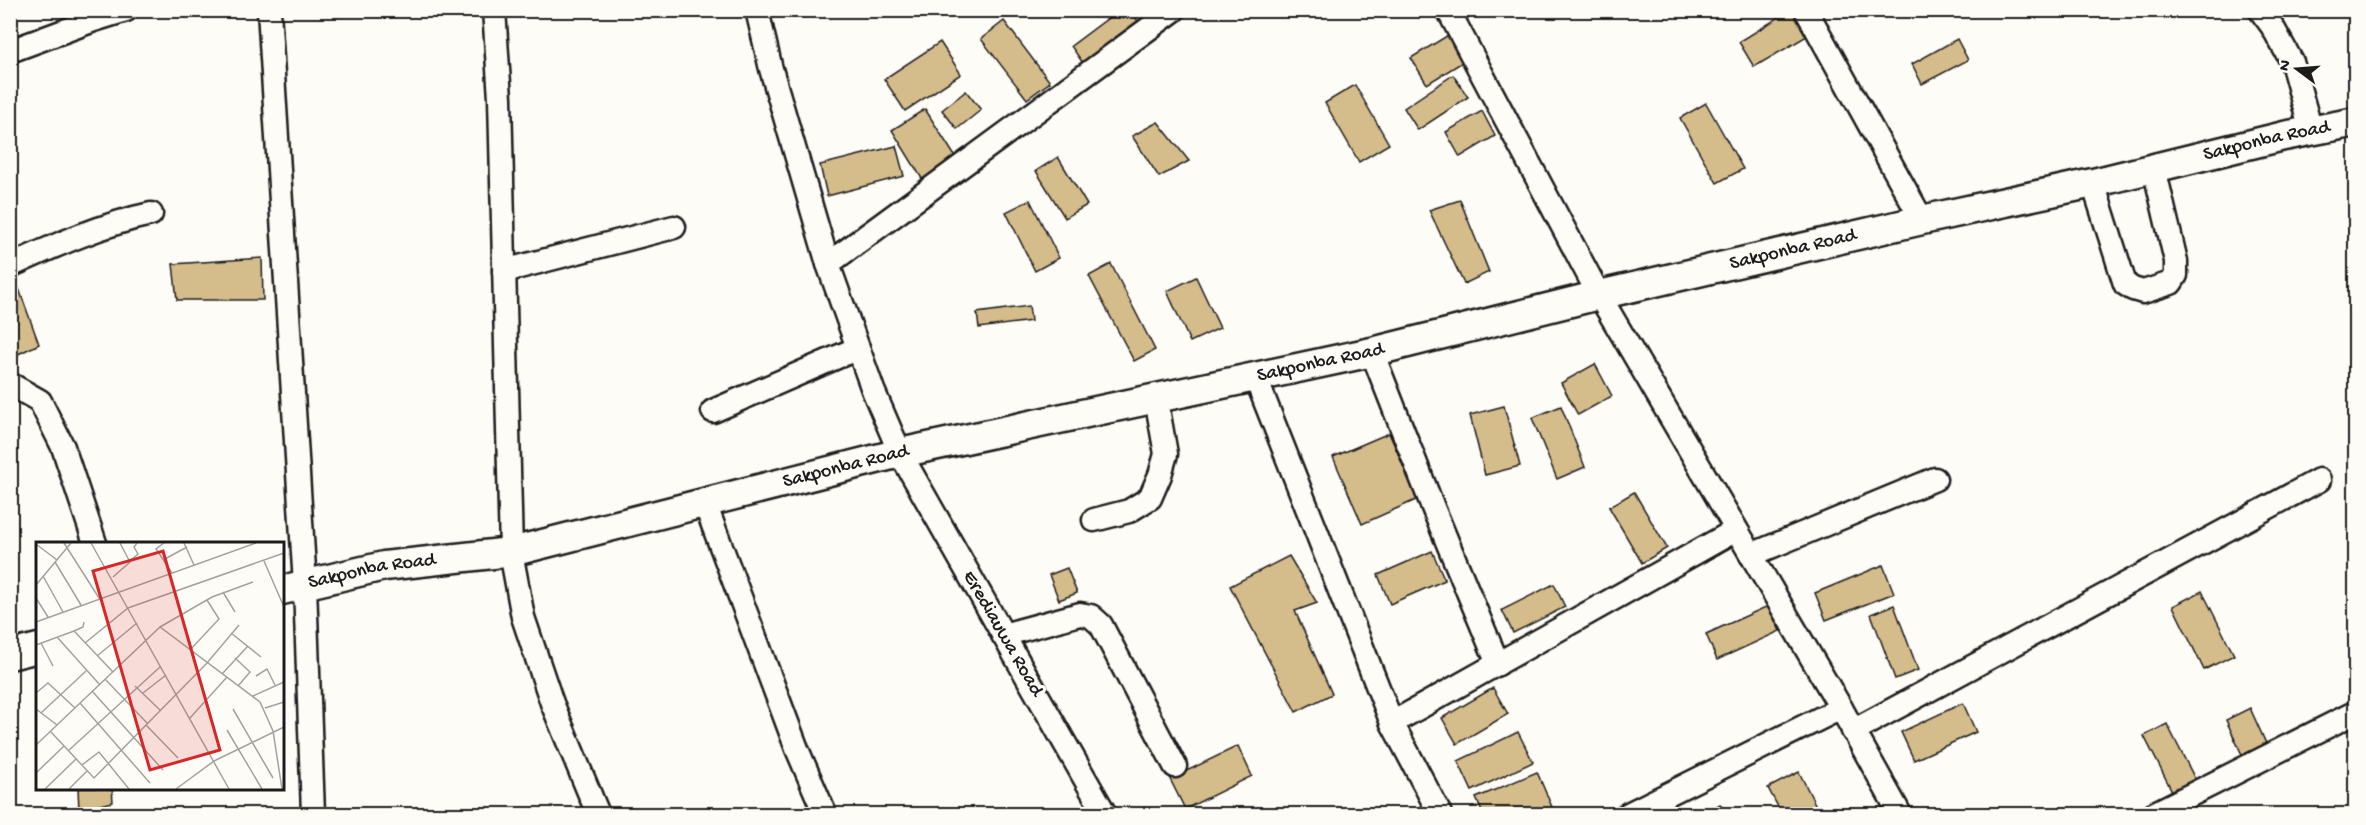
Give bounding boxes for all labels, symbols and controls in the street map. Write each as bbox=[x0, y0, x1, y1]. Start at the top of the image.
north arrow bbox=[2267, 39, 2327, 99]
text: N bbox=[2275, 58, 2297, 73]
street label: Sakponba Road bbox=[2201, 115, 2334, 167]
street label: Sakponba Road bbox=[1728, 224, 1861, 276]
street label: Sakponba Road bbox=[1255, 337, 1389, 388]
street label: Sakponba Road bbox=[780, 439, 913, 494]
inset map bbox=[36, 542, 284, 789]
street label: Sakponba Road bbox=[306, 549, 439, 595]
street label: Erediauwa Road bbox=[957, 567, 1048, 703]

